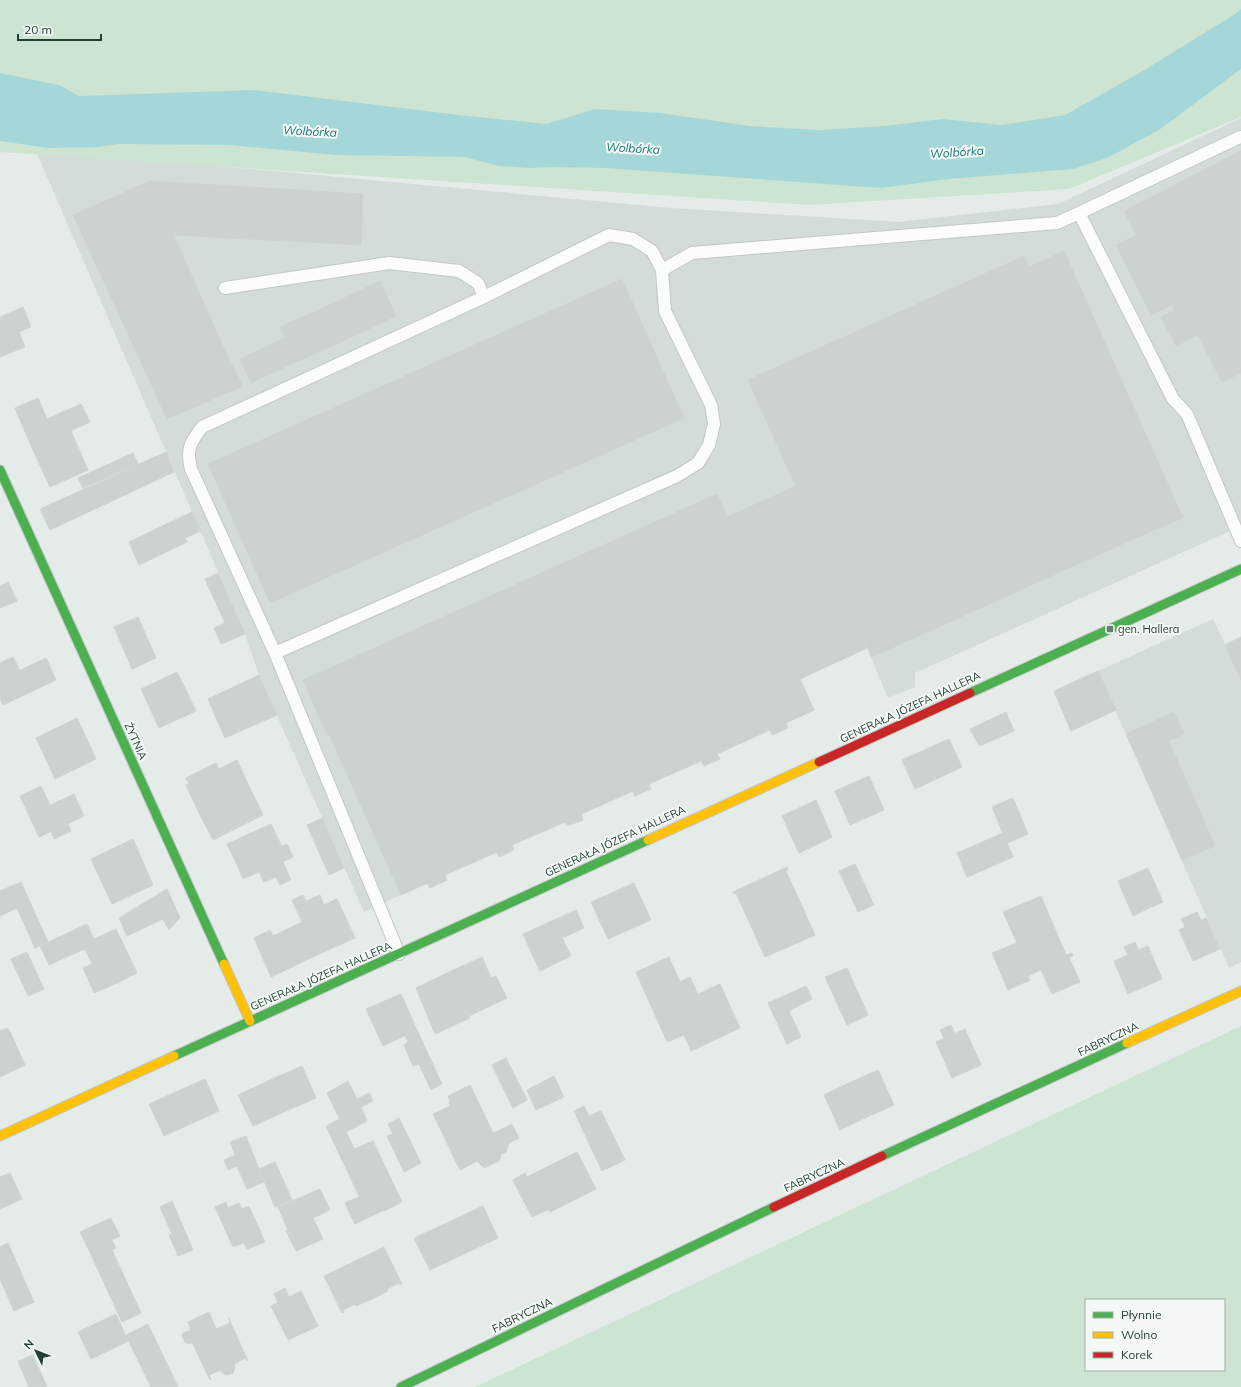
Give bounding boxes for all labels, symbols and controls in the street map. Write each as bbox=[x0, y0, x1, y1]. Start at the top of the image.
scale bar bbox=[18, 16, 101, 42]
text: 20 m bbox=[24, 22, 52, 37]
water label: Wolbórka bbox=[283, 122, 337, 140]
water label: Wolbórka bbox=[606, 139, 660, 157]
water label: Wolbórka bbox=[930, 143, 984, 161]
place label: gen. Hallera bbox=[1118, 622, 1179, 636]
marker: gen. Hallera bbox=[1105, 624, 1115, 634]
street label: GENERAŁA JÓZEFA HALLERA bbox=[837, 668, 983, 746]
street label: ŻYTNIA bbox=[122, 720, 150, 762]
street label: GENERAŁA JÓZEFA HALLERA bbox=[542, 802, 688, 880]
street label: GENERAŁA JÓZEFA HALLERA bbox=[248, 938, 394, 1014]
street label: FABRYCZNA bbox=[1076, 1019, 1140, 1059]
street label: FABRYCZNA bbox=[782, 1155, 846, 1195]
street label: FABRYCZNA bbox=[490, 1294, 554, 1336]
legend bbox=[1085, 1299, 1225, 1371]
text: Płynnie bbox=[1121, 1307, 1162, 1322]
text: Wolno bbox=[1121, 1327, 1157, 1342]
north arrow bbox=[16, 1331, 56, 1371]
text: N bbox=[21, 1336, 37, 1352]
text: Korek bbox=[1121, 1347, 1153, 1362]

